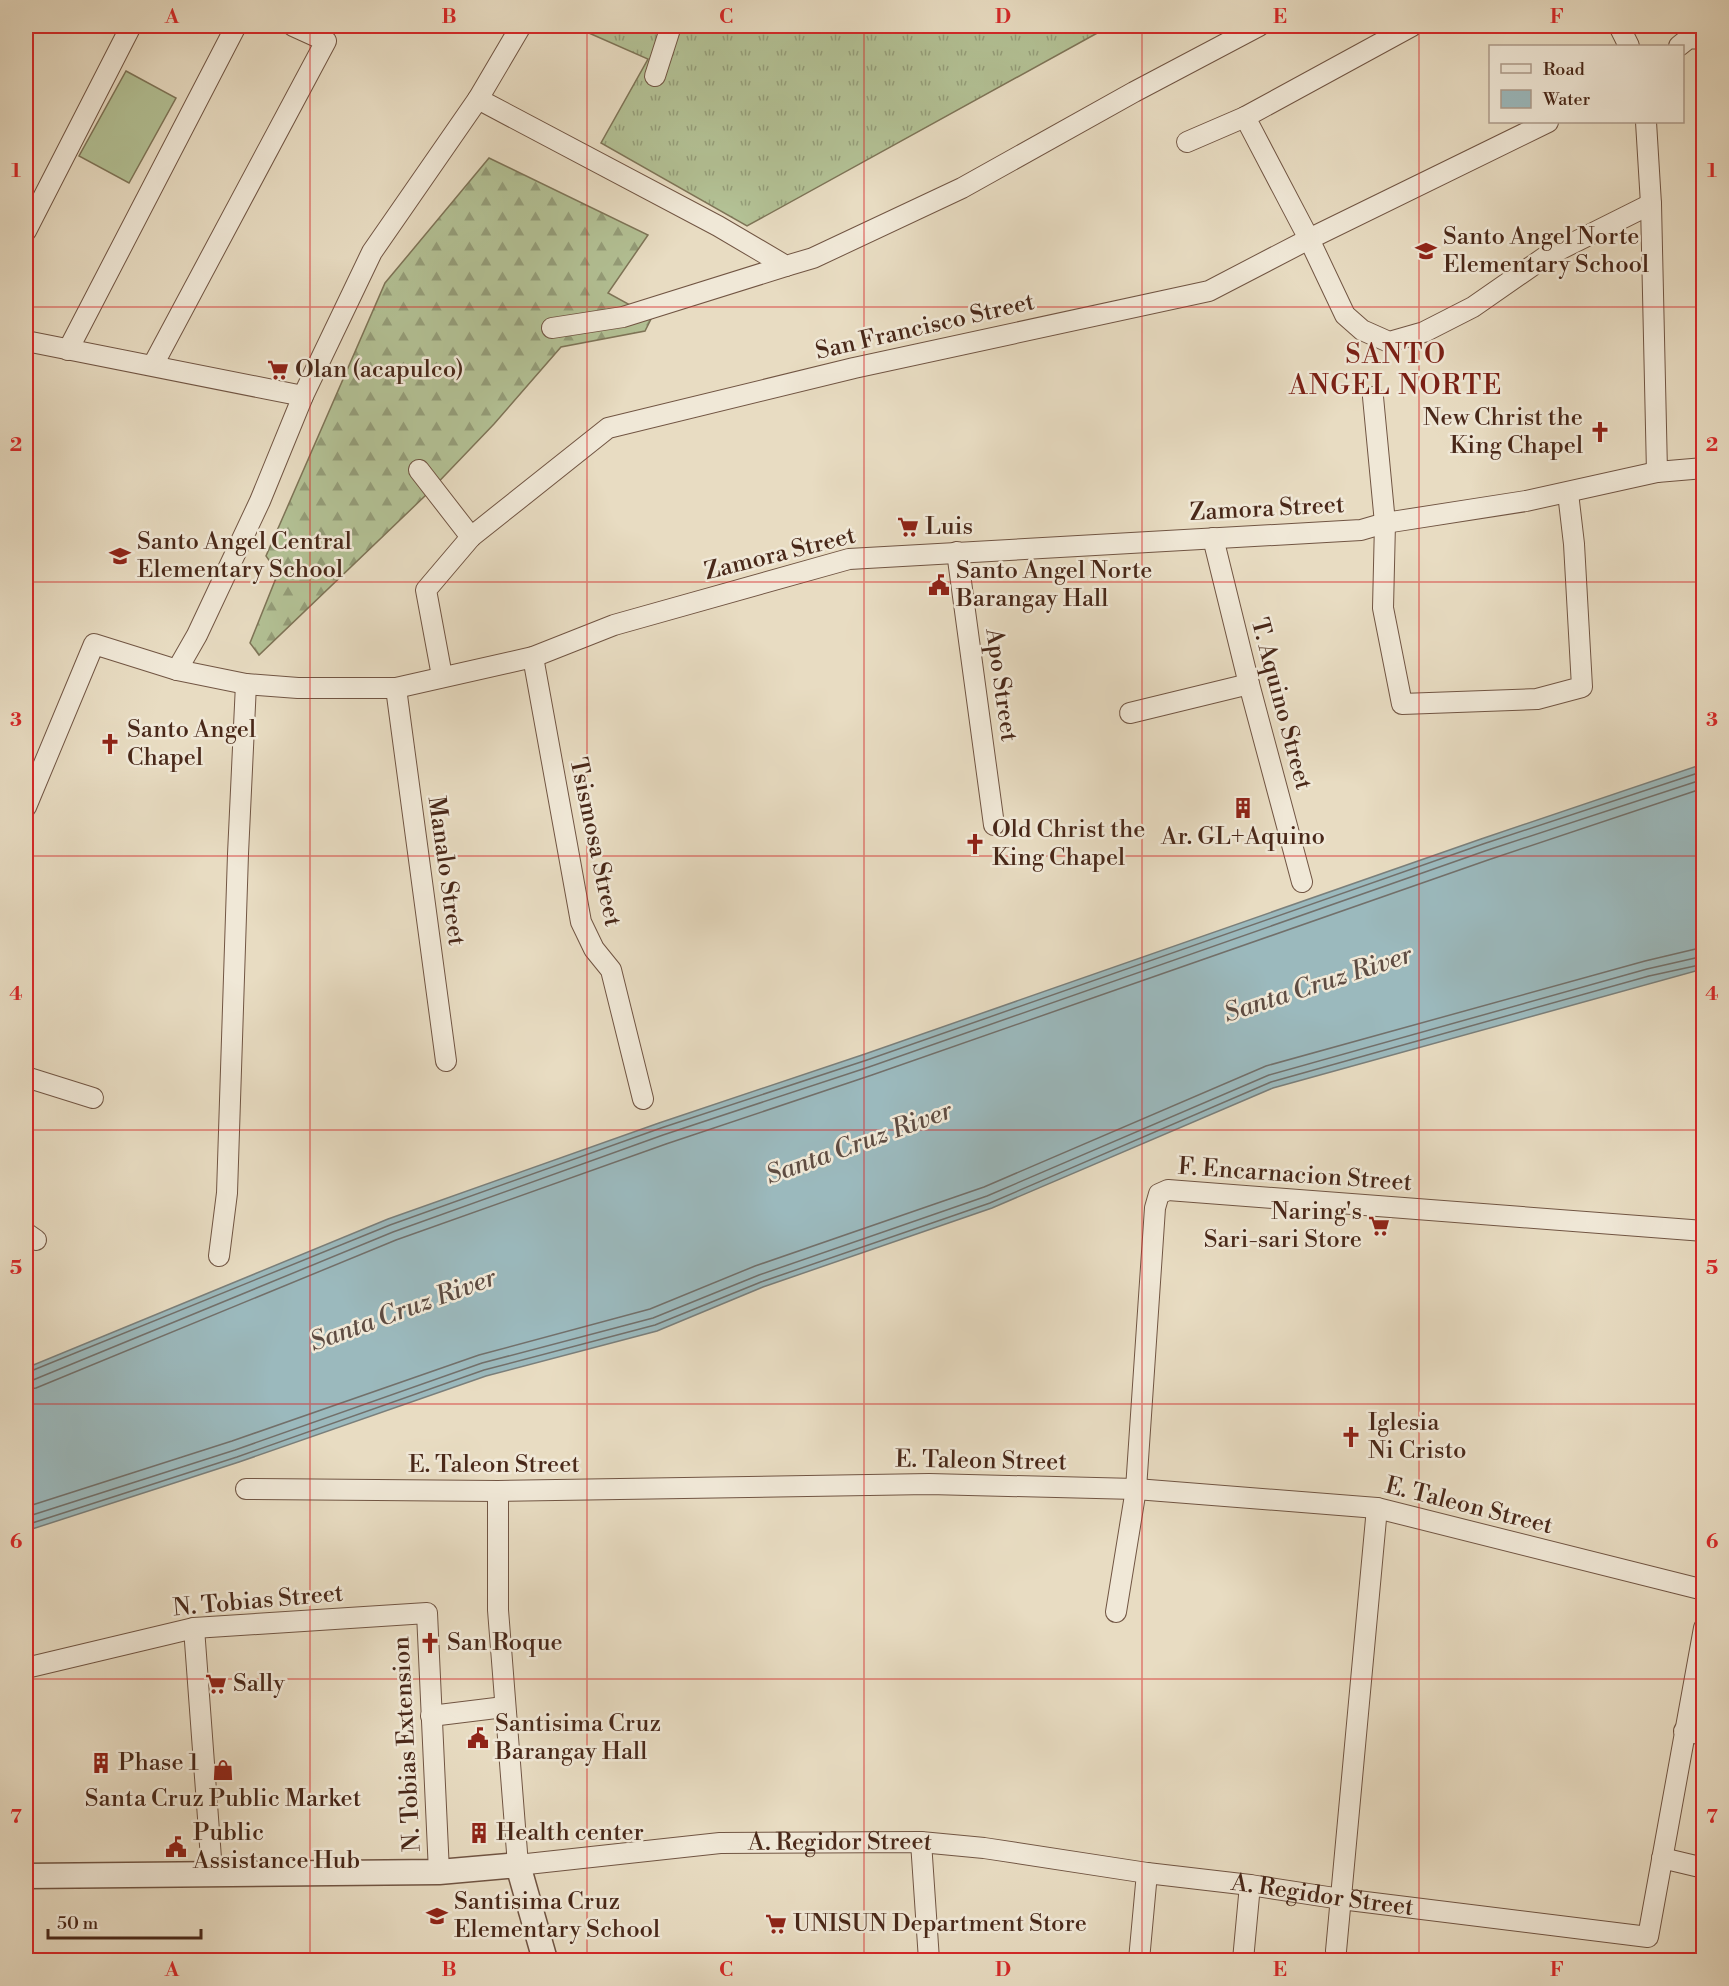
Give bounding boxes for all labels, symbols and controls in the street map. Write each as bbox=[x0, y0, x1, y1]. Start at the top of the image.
text: A bbox=[164, 5, 180, 30]
text: B bbox=[441, 5, 457, 30]
text: C bbox=[719, 5, 733, 30]
text: D bbox=[995, 5, 1011, 30]
text: E bbox=[1273, 5, 1287, 30]
text: F bbox=[1550, 5, 1564, 30]
legend bbox=[1489, 45, 1684, 123]
text: Road bbox=[1543, 58, 1586, 81]
text: Water bbox=[1542, 88, 1591, 111]
text: 1 bbox=[11, 159, 21, 184]
text: 1 bbox=[1707, 159, 1717, 184]
place label: Santo Angel Norte Elementary School bbox=[1443, 222, 1649, 280]
school or university icon: Santo Angel Norte Elementary School bbox=[1414, 239, 1438, 263]
street label: San Francisco Street bbox=[813, 287, 1038, 367]
district label: SANTO ANGEL NORTE bbox=[1288, 338, 1503, 403]
place label: Olan (acapulco) bbox=[295, 355, 464, 385]
supermarket icon: Olan (acapulco) bbox=[266, 358, 290, 382]
place label: New Christ the King Chapel bbox=[1423, 403, 1583, 461]
church icon: New Christ the King Chapel bbox=[1588, 420, 1612, 444]
text: 2 bbox=[10, 433, 22, 458]
text: 2 bbox=[1706, 433, 1718, 458]
street label: Zamora Street bbox=[1189, 490, 1346, 528]
place label: Luis bbox=[925, 512, 973, 542]
supermarket icon: Luis bbox=[896, 515, 920, 539]
street label: Zamora Street bbox=[701, 521, 859, 587]
place label: Santo Angel Central Elementary School bbox=[137, 527, 352, 585]
school or university icon: Santo Angel Central Elementary School bbox=[108, 544, 132, 568]
place label: Santo Angel Norte Barangay Hall bbox=[955, 556, 1152, 614]
public building icon: Santo Angel Norte Barangay Hall bbox=[927, 573, 951, 597]
street label: T. Aquino Street bbox=[1244, 615, 1318, 794]
street label: Apo Street bbox=[978, 626, 1024, 744]
text: 3 bbox=[10, 708, 22, 733]
text: 3 bbox=[1706, 708, 1718, 733]
place label: Santo Angel Chapel bbox=[127, 715, 256, 773]
church icon: Santo Angel Chapel bbox=[98, 732, 122, 756]
street label: Tsismosa Street bbox=[562, 755, 628, 930]
street label: Manalo Street bbox=[421, 794, 471, 948]
building icon: Ar. GL+Aquino bbox=[1231, 796, 1255, 820]
place label: Old Christ the King Chapel bbox=[992, 815, 1145, 873]
place label: Ar. GL+Aquino bbox=[1160, 822, 1325, 852]
church icon: Old Christ the King Chapel bbox=[963, 832, 987, 856]
water label: Santa Cruz River bbox=[1220, 938, 1417, 1030]
text: 4 bbox=[9, 982, 23, 1007]
text: 4 bbox=[1705, 982, 1719, 1007]
water label: Santa Cruz River bbox=[761, 1094, 958, 1192]
street label: F. Encarnacion Street bbox=[1177, 1152, 1414, 1198]
place label: Naring's Sari-sari Store bbox=[1204, 1197, 1362, 1255]
supermarket icon: Naring's Sari-sari Store bbox=[1367, 1214, 1391, 1238]
text: 5 bbox=[10, 1256, 22, 1281]
text: 5 bbox=[1706, 1256, 1718, 1281]
water label: Santa Cruz River bbox=[305, 1261, 502, 1359]
place label: Iglesia Ni Cristo bbox=[1368, 1408, 1466, 1466]
church icon: Iglesia Ni Cristo bbox=[1339, 1425, 1363, 1449]
street label: E. Taleon Street bbox=[895, 1445, 1068, 1478]
street label: E. Taleon Street bbox=[408, 1450, 580, 1480]
street label: E. Taleon Street bbox=[1382, 1471, 1556, 1541]
text: 6 bbox=[10, 1530, 23, 1555]
text: 6 bbox=[1706, 1530, 1719, 1555]
street label: N. Tobias Street bbox=[172, 1579, 345, 1623]
place label: San Roque bbox=[447, 1628, 563, 1658]
church icon: San Roque bbox=[418, 1631, 442, 1655]
street label: N. Tobias Extension bbox=[386, 1636, 428, 1852]
place label: Sally bbox=[233, 1669, 285, 1699]
supermarket icon: Sally bbox=[204, 1672, 228, 1696]
place label: Santisima Cruz Barangay Hall bbox=[494, 1709, 661, 1767]
public building icon: Santisima Cruz Barangay Hall bbox=[466, 1726, 490, 1750]
place label: Phase 1 bbox=[118, 1748, 199, 1778]
building icon: Phase 1 bbox=[89, 1751, 113, 1775]
shop icon: Santa Cruz Public Market bbox=[211, 1758, 235, 1782]
place label: Santa Cruz Public Market bbox=[85, 1784, 362, 1814]
text: 7 bbox=[10, 1805, 22, 1830]
text: 7 bbox=[1706, 1805, 1718, 1830]
place label: Public Assistance Hub bbox=[192, 1818, 360, 1876]
place label: Health center bbox=[496, 1818, 644, 1848]
building icon: Health center bbox=[467, 1821, 491, 1845]
street label: A. Regidor Street bbox=[747, 1827, 934, 1858]
public building icon: Public Assistance Hub bbox=[164, 1835, 188, 1859]
street label: A. Regidor Street bbox=[1228, 1868, 1416, 1923]
place label: Santisima Cruz Elementary School bbox=[454, 1887, 660, 1945]
scale bar bbox=[48, 1902, 201, 1940]
school or university icon: Santisima Cruz Elementary School bbox=[425, 1904, 449, 1928]
place label: UNISUN Department Store bbox=[793, 1909, 1087, 1939]
text: 50 m bbox=[57, 1912, 99, 1935]
supermarket icon: UNISUN Department Store bbox=[764, 1912, 788, 1936]
text: A bbox=[164, 1958, 180, 1983]
text: B bbox=[441, 1958, 457, 1983]
text: C bbox=[719, 1958, 733, 1983]
text: D bbox=[995, 1958, 1011, 1983]
text: E bbox=[1273, 1958, 1287, 1983]
text: F bbox=[1550, 1958, 1564, 1983]

